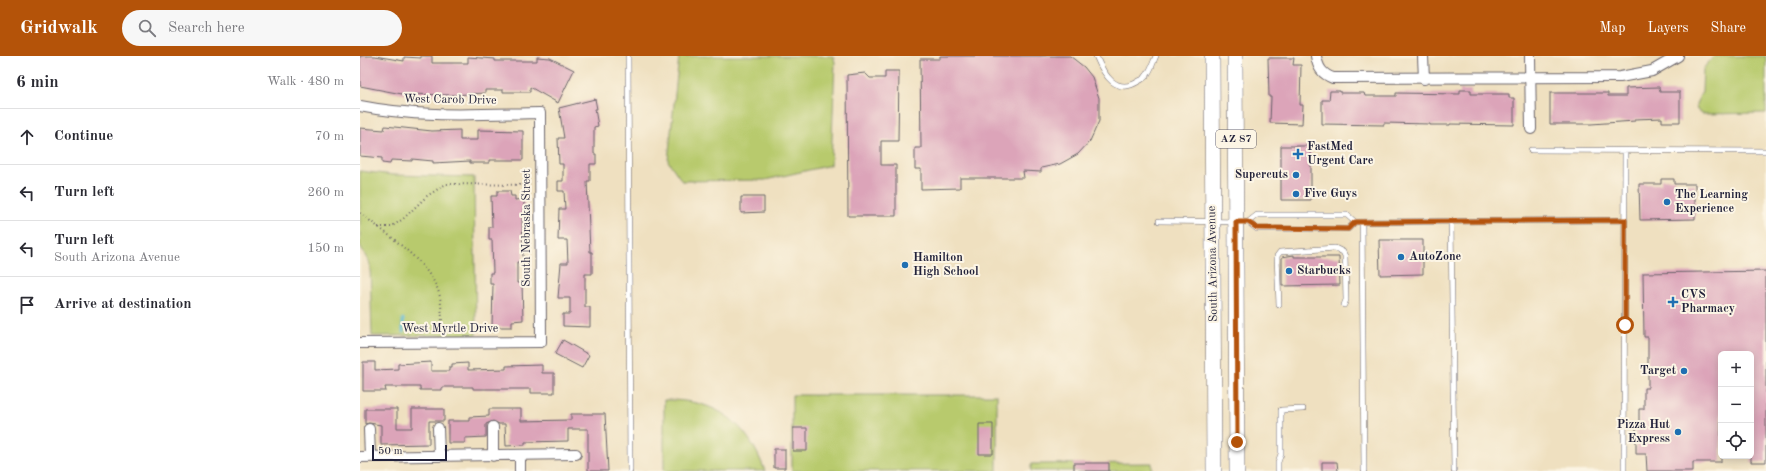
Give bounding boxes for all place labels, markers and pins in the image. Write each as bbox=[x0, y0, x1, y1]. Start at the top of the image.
place label: FastMed Urgent Care bbox=[1307, 141, 1374, 167]
marker: FastMed Urgent Care bbox=[1292, 148, 1304, 160]
place label: Supercuts bbox=[1235, 169, 1288, 181]
marker: Supercuts bbox=[1291, 170, 1301, 180]
place label: Five Guys bbox=[1304, 188, 1357, 200]
marker: Five Guys bbox=[1291, 189, 1301, 199]
place label: The Learning Experience bbox=[1675, 189, 1748, 215]
marker: The Learning Experience bbox=[1662, 197, 1672, 207]
place label: AutoZone bbox=[1409, 251, 1462, 263]
place label: Hamilton High School bbox=[913, 252, 979, 278]
marker: AutoZone bbox=[1396, 252, 1406, 262]
marker: Hamilton High School bbox=[900, 260, 910, 270]
place label: Starbucks bbox=[1297, 265, 1351, 277]
marker: Starbucks bbox=[1284, 266, 1294, 276]
place label: CVS Pharmacy bbox=[1681, 289, 1735, 315]
marker: CVS Pharmacy bbox=[1668, 297, 1678, 307]
place label: Target bbox=[1640, 365, 1677, 377]
marker: Target bbox=[1679, 366, 1689, 376]
place label: Pizza Hut Express bbox=[1617, 419, 1671, 445]
marker: Pizza Hut Express bbox=[1673, 427, 1683, 437]

